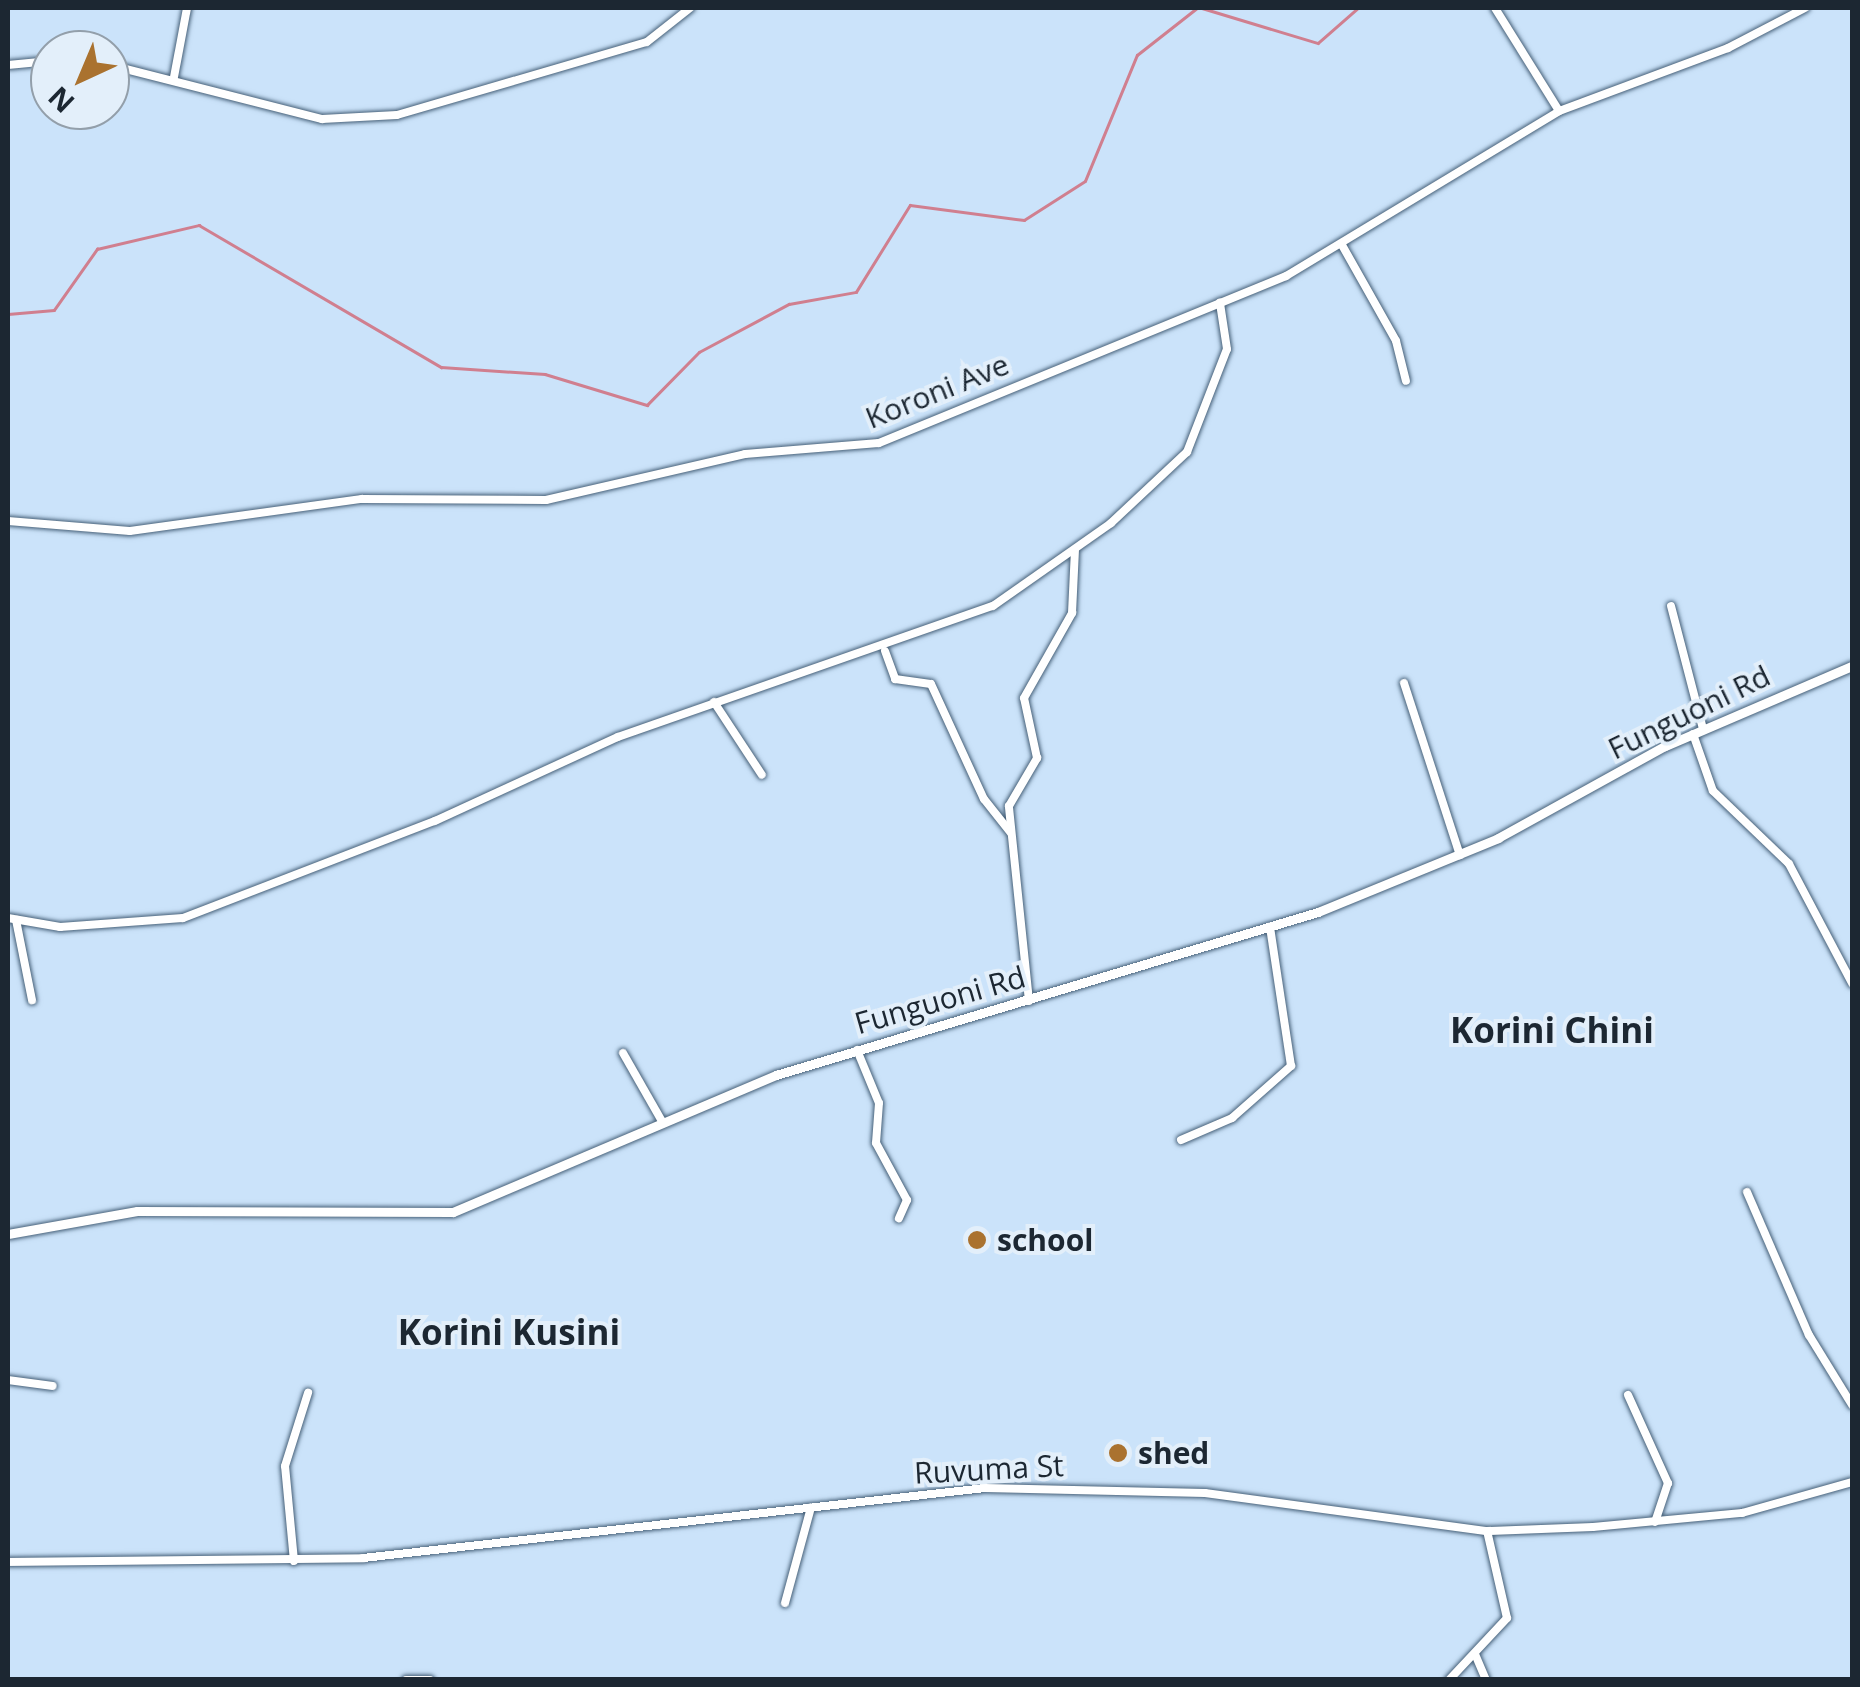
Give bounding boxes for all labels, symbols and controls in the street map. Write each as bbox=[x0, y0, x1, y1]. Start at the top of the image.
north arrow bbox=[30, 30, 130, 130]
text: N bbox=[39, 79, 82, 122]
street label: Koroni Ave bbox=[860, 346, 1014, 436]
street label: Funguoni Rd bbox=[1602, 657, 1776, 767]
street label: Funguoni Rd bbox=[851, 958, 1029, 1042]
district label: Korini Chini bbox=[1450, 1009, 1654, 1051]
place label: school bbox=[997, 1222, 1093, 1258]
marker: school bbox=[966, 1229, 988, 1251]
district label: Korini Kusini bbox=[398, 1311, 620, 1353]
place label: shed bbox=[1138, 1435, 1209, 1471]
marker: shed bbox=[1107, 1442, 1129, 1464]
street label: Ruvuma St bbox=[913, 1447, 1065, 1491]

